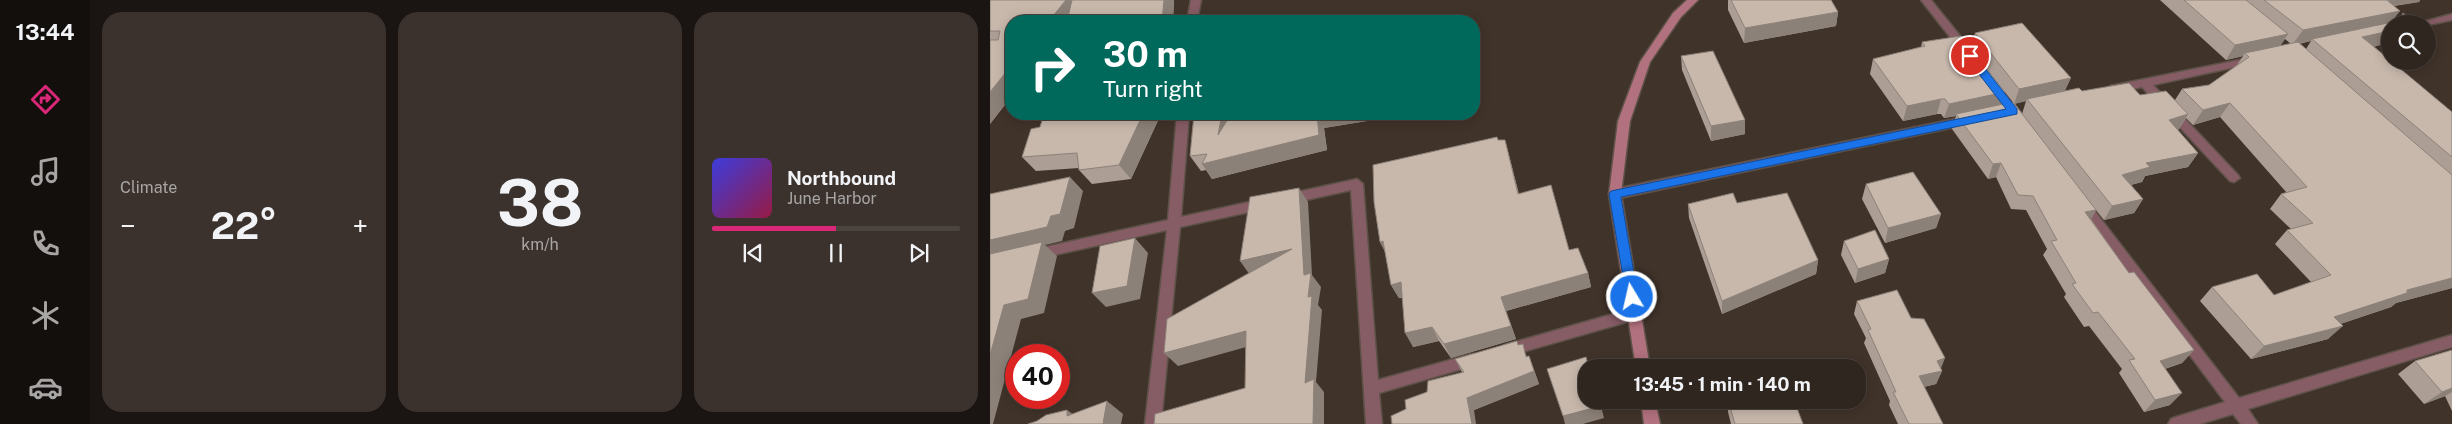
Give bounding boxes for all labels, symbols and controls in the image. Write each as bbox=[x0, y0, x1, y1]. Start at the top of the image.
map controls bbox=[2381, 15, 2436, 70]
button: search bbox=[2381, 15, 2436, 70]
text: 13:44 bbox=[16, 19, 74, 45]
text: 30 m bbox=[1103, 34, 1188, 75]
icon: right bbox=[1020, 35, 1085, 100]
pin bbox=[1949, 35, 1991, 77]
icon: arrive bbox=[1956, 42, 1984, 70]
text: Turn right bbox=[1103, 76, 1203, 102]
icon: directions bbox=[28, 82, 63, 117]
icon: music bbox=[28, 154, 63, 189]
text: 38 bbox=[497, 164, 583, 241]
text: Northbound bbox=[787, 167, 896, 189]
text: Climate bbox=[120, 178, 177, 197]
text: June Harbor bbox=[787, 189, 877, 208]
text: 22° bbox=[211, 203, 277, 248]
text: − bbox=[120, 209, 136, 242]
text: + bbox=[352, 209, 368, 242]
icon: phone bbox=[28, 226, 63, 261]
text: km/h bbox=[521, 235, 559, 254]
icon: previous bbox=[739, 239, 767, 267]
icon: pause bbox=[822, 239, 850, 267]
icon: next bbox=[905, 239, 933, 267]
position arrow bbox=[1605, 270, 1657, 322]
icon: climate bbox=[28, 298, 63, 333]
speed limit sign: 40 bbox=[1005, 344, 1070, 409]
icon: car bbox=[28, 370, 63, 405]
text: 13:45 · 1 min · 140 m bbox=[1633, 373, 1811, 395]

